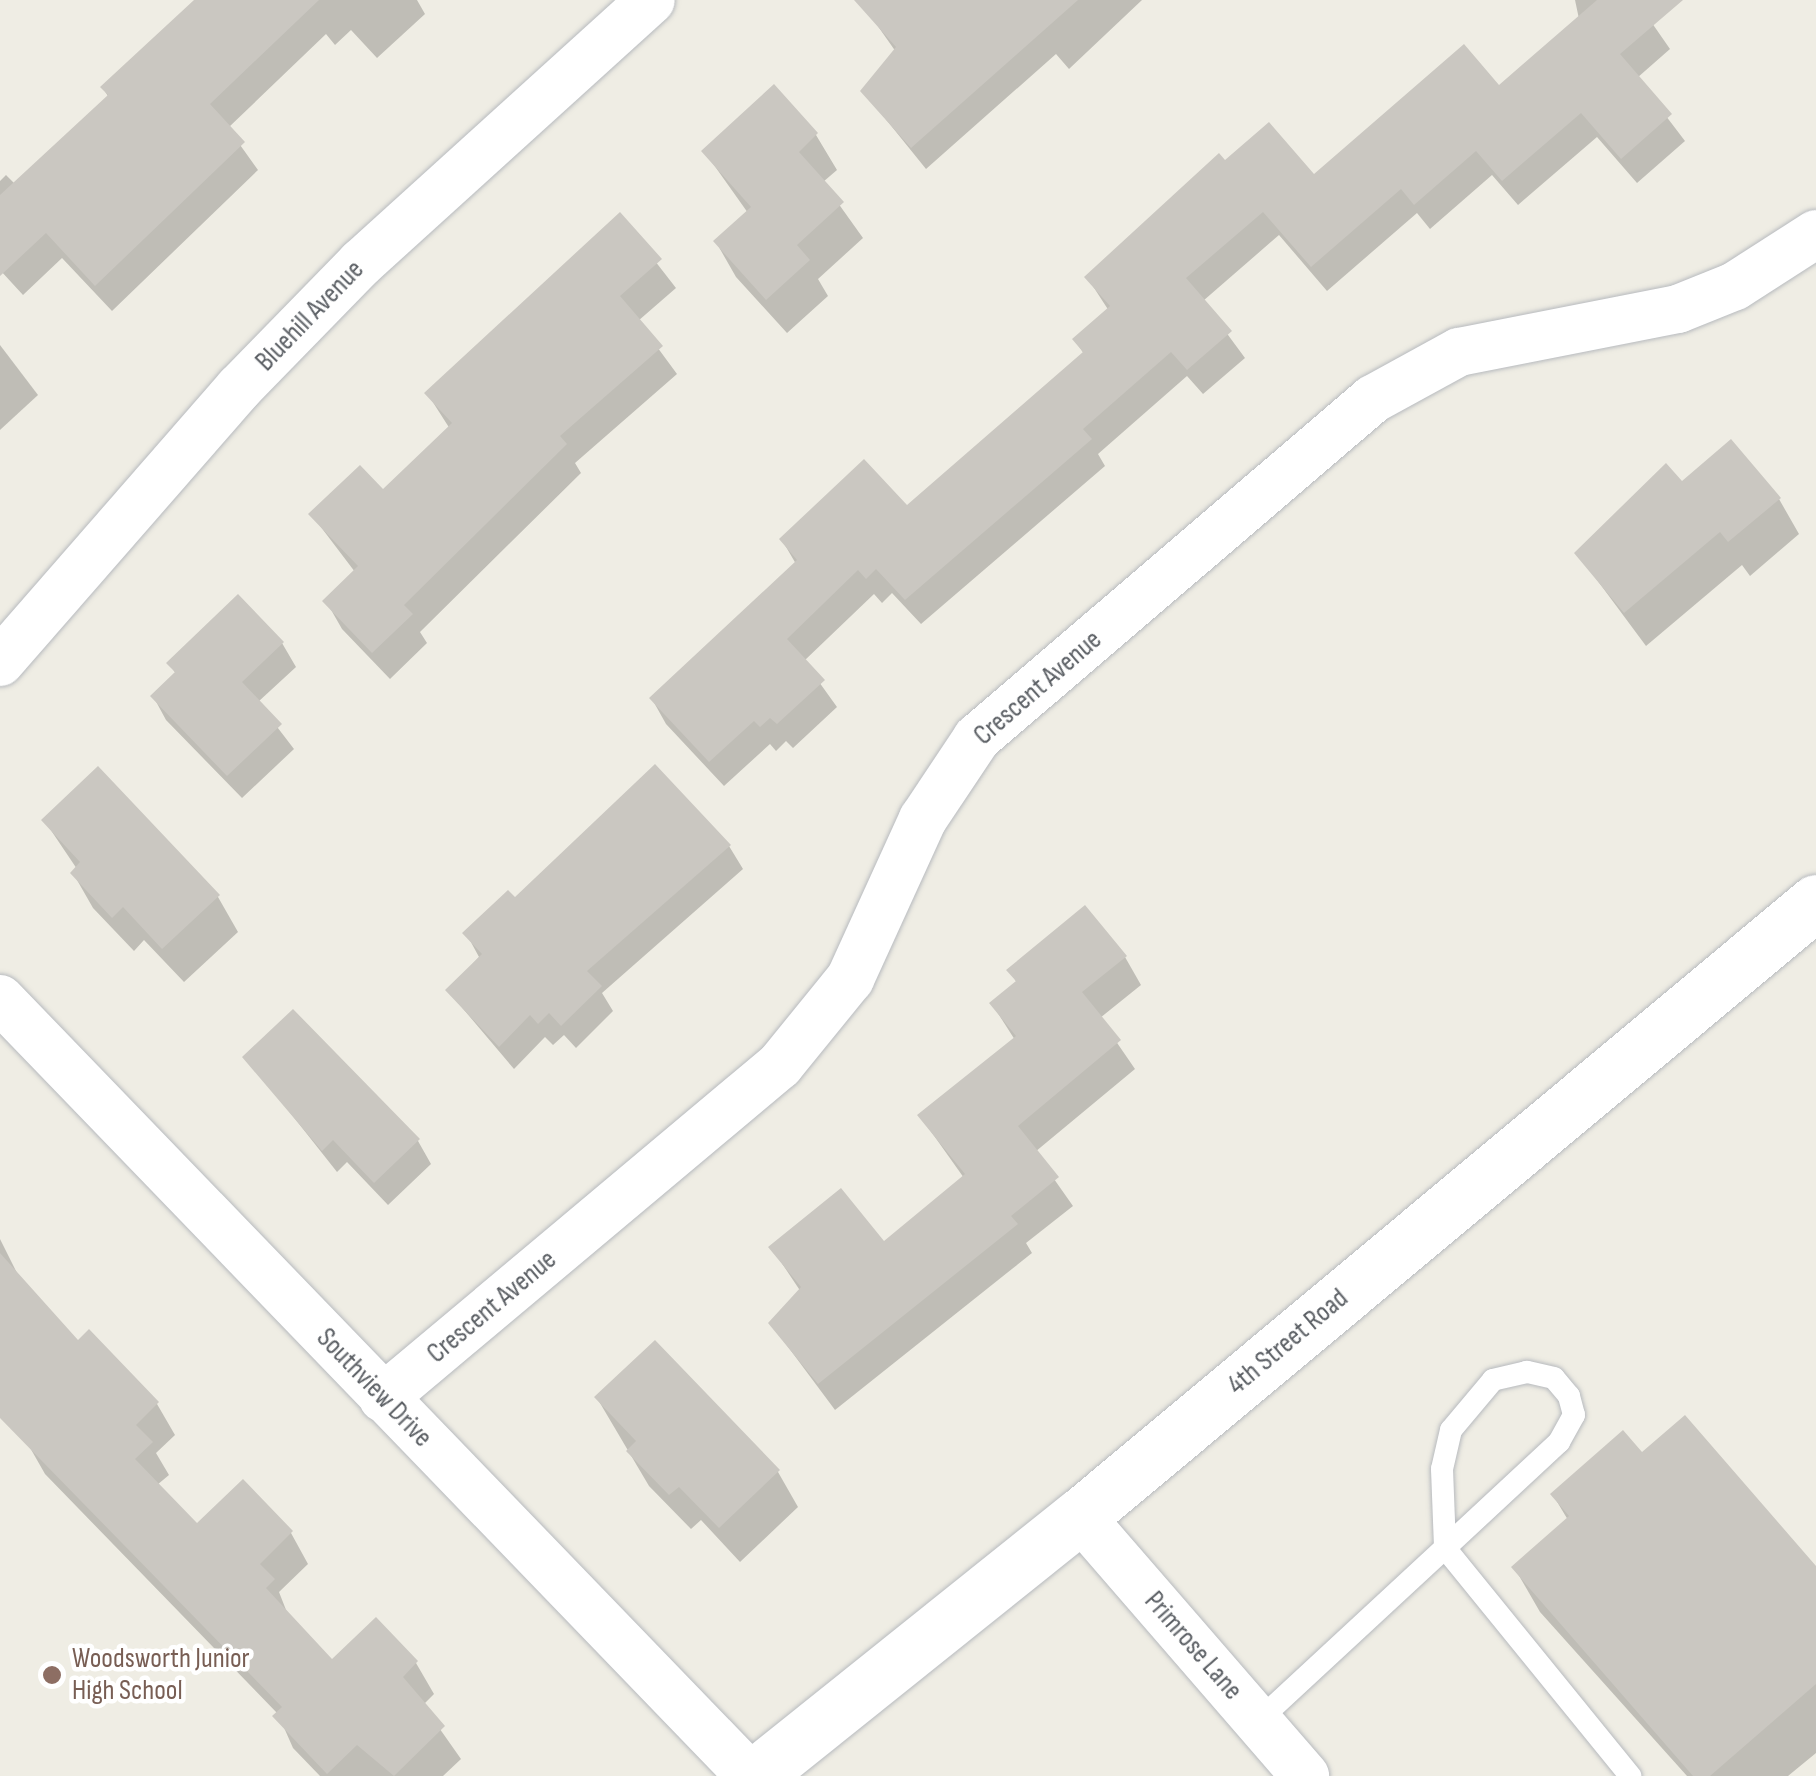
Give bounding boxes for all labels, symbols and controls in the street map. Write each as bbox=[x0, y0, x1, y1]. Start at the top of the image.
street label: Bluehill Avenue bbox=[249, 254, 371, 378]
street label: Crescent Avenue bbox=[967, 623, 1109, 753]
street label: Crescent Avenue bbox=[421, 1243, 563, 1371]
street label: 4th Street Road bbox=[1221, 1282, 1355, 1402]
street label: Southview Drive bbox=[309, 1322, 439, 1454]
street label: Primrose Lane bbox=[1137, 1585, 1249, 1707]
place label: Woodsworth Junior High School bbox=[72, 1642, 250, 1708]
marker: Woodsworth Junior High School bbox=[41, 1664, 63, 1686]

